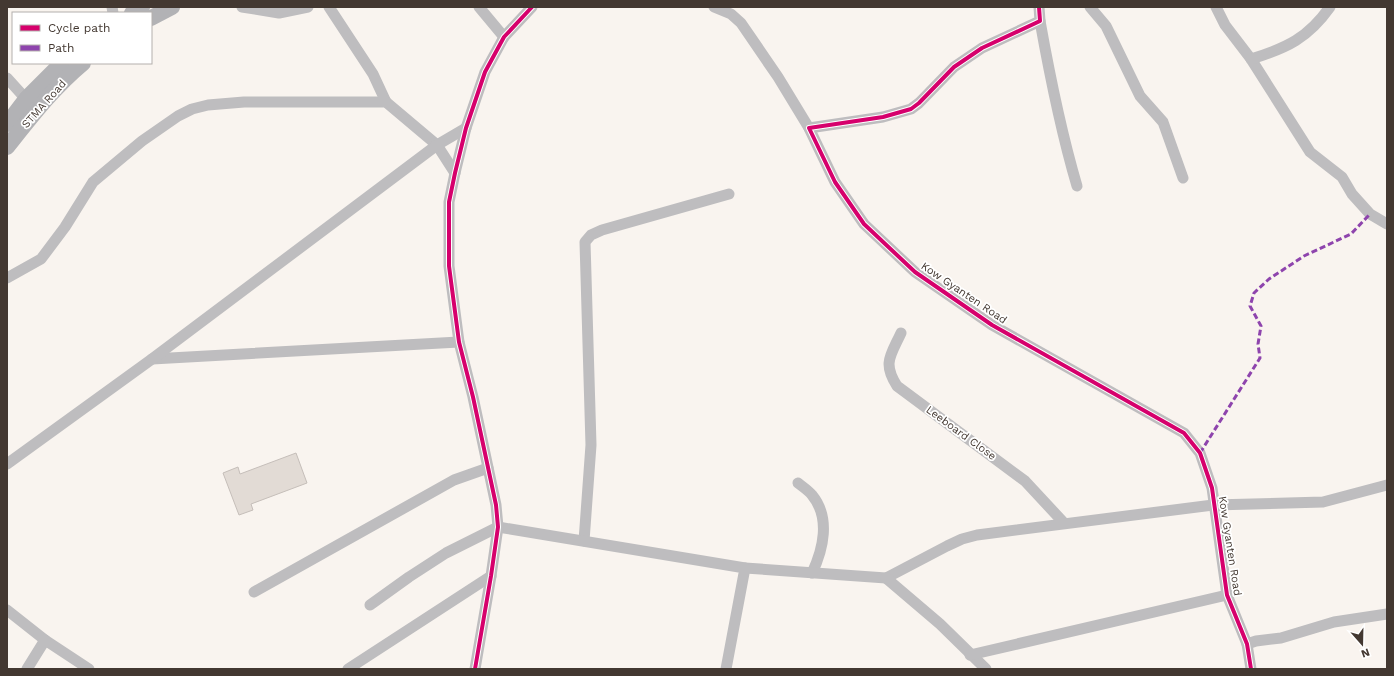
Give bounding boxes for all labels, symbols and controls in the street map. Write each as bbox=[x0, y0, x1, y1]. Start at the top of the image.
legend bbox=[12, 12, 152, 64]
text: Cycle path bbox=[48, 21, 110, 35]
text: Path bbox=[48, 41, 74, 55]
street label: STMA Road bbox=[19, 77, 69, 131]
street label: Kow Gyanten Road bbox=[919, 259, 1009, 327]
street label: Leeboard Close bbox=[923, 403, 999, 463]
street label: Kow Gyanten Road bbox=[1216, 495, 1244, 597]
north arrow bbox=[1342, 624, 1382, 664]
text: N bbox=[1359, 645, 1371, 660]

